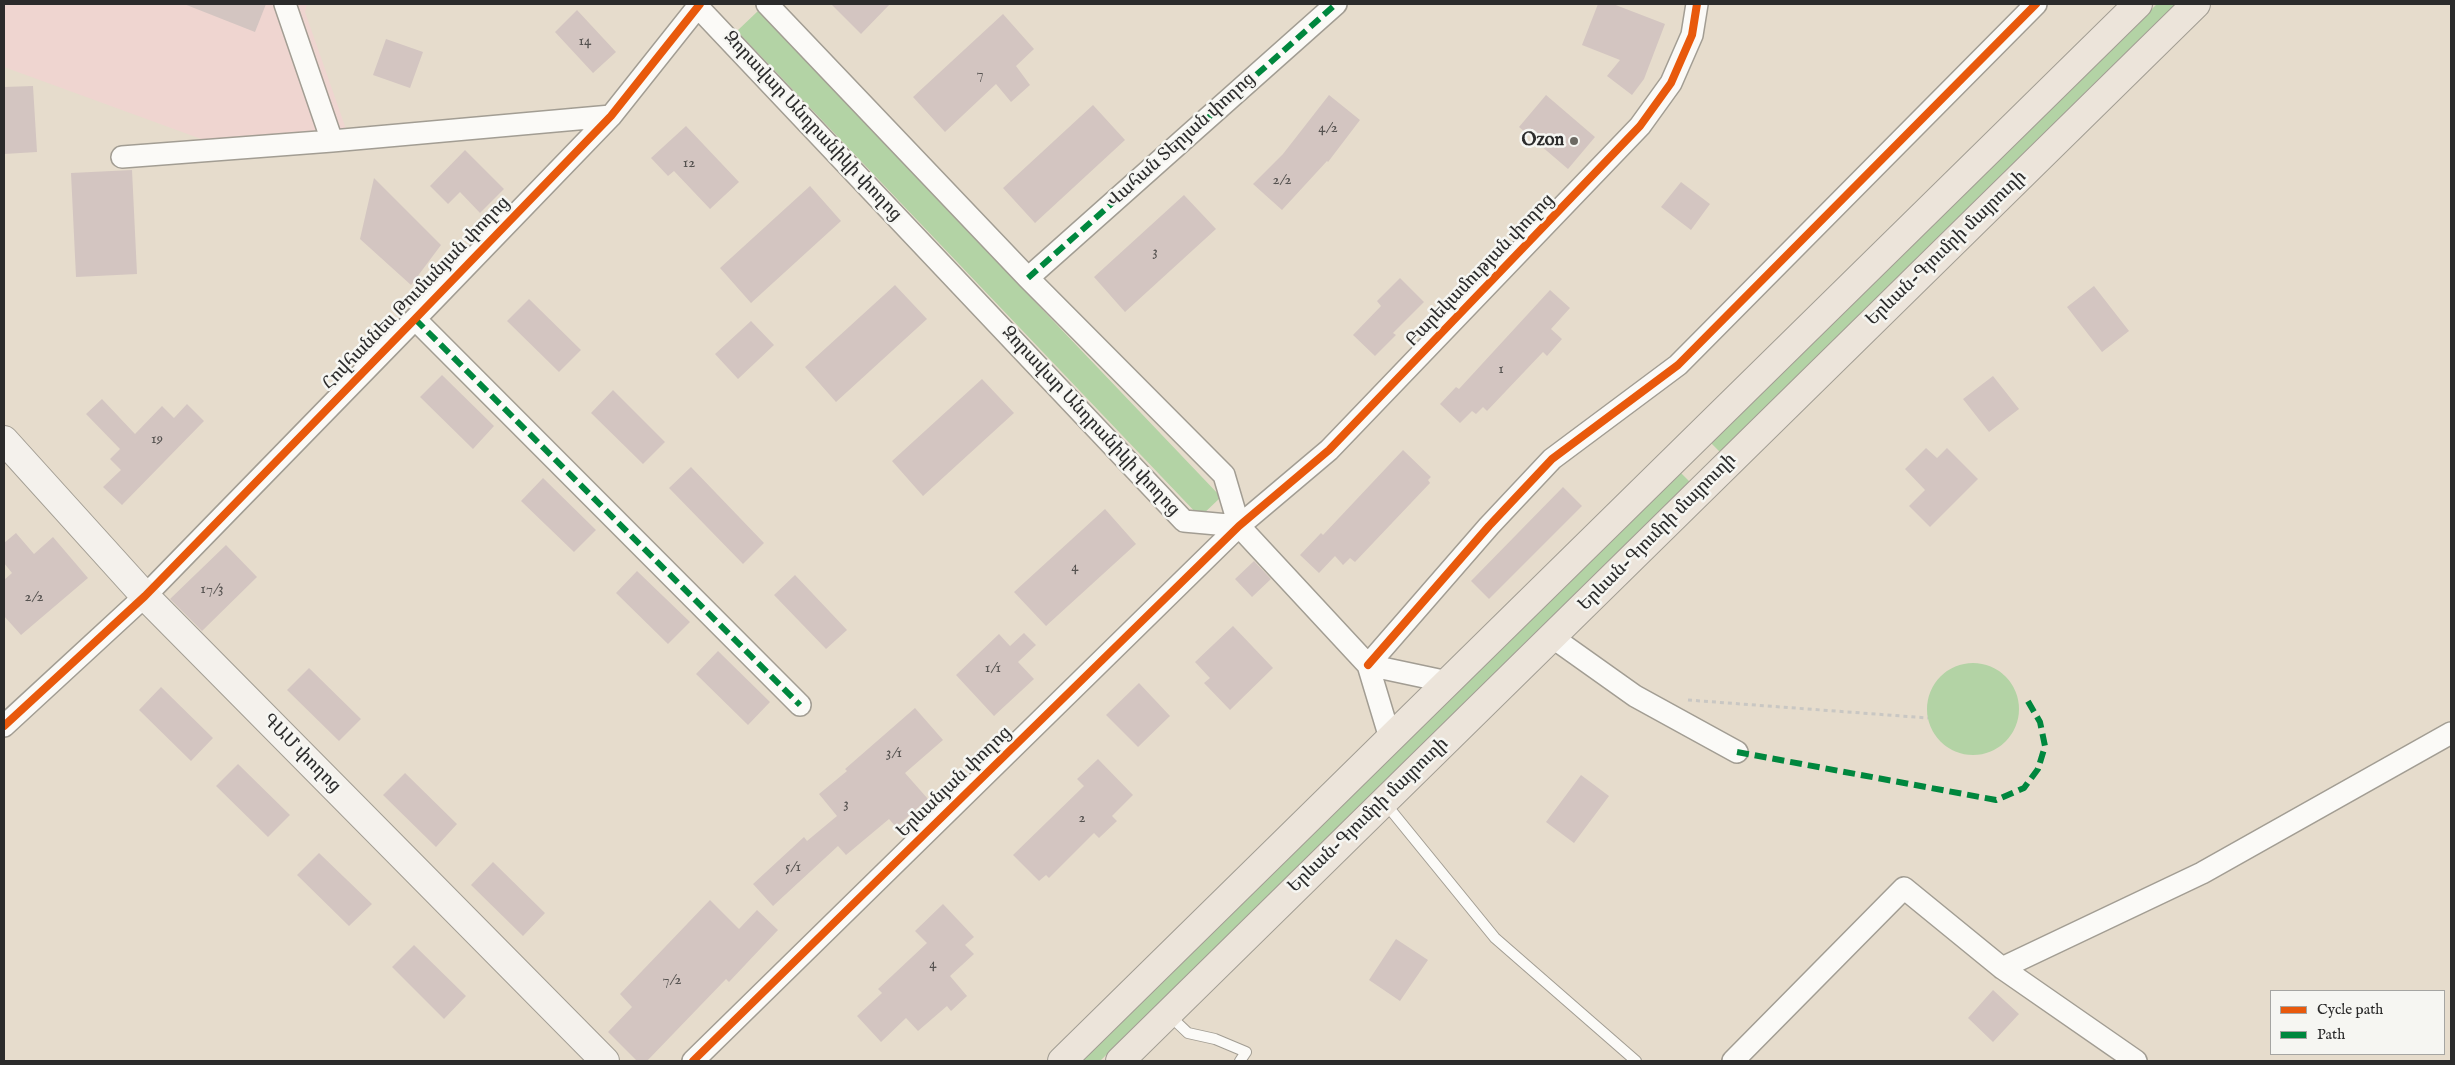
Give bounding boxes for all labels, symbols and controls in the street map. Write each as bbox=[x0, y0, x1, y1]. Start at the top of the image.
street label: Զորավար Անդրանիկի փողոց bbox=[718, 28, 906, 226]
house number: 14 bbox=[579, 33, 591, 51]
house number: 7 bbox=[976, 66, 984, 84]
street label: Վահան Տերյան փողոց bbox=[1104, 69, 1260, 213]
house number: 4/2 bbox=[1318, 120, 1338, 138]
place label: Ozon bbox=[1522, 130, 1564, 152]
marker: Ozon bbox=[1568, 135, 1580, 147]
house number: 12 bbox=[683, 155, 695, 173]
street label: Երևան-Գյումրի մայրուղի bbox=[1862, 167, 2032, 331]
house number: 2/2 bbox=[1272, 172, 1292, 190]
street label: Բարեկամության փողոց bbox=[1402, 190, 1560, 352]
street label: Հովհաննես Թումանյան փողոց bbox=[319, 193, 515, 395]
house number: 3 bbox=[1152, 244, 1158, 262]
street label: Զորավար Անդրանիկի փողոց bbox=[996, 323, 1184, 521]
house number: 1 bbox=[1498, 361, 1504, 379]
house number: 19 bbox=[151, 431, 163, 449]
street label: Երևան-Գյումրի մայրուղի bbox=[1575, 450, 1741, 616]
house number: 4 bbox=[1071, 559, 1079, 577]
house number: 17/3 bbox=[200, 581, 224, 599]
house number: 2/2 bbox=[24, 589, 44, 607]
house number: 1/1 bbox=[985, 660, 1001, 678]
street label: ԳԱՄ փողոց bbox=[257, 710, 345, 798]
street label: Երևանյան փողոց bbox=[893, 723, 1017, 843]
street label: Երևան-Գյումրի մայրուղի bbox=[1284, 734, 1454, 898]
house number: 3/1 bbox=[886, 745, 902, 763]
house number: 3 bbox=[843, 796, 849, 814]
house number: 2 bbox=[1078, 810, 1086, 828]
house number: 5/1 bbox=[785, 859, 801, 877]
house number: 4 bbox=[929, 956, 937, 974]
house number: 7/2 bbox=[662, 972, 682, 990]
legend bbox=[2270, 990, 2445, 1055]
text: Cycle path bbox=[2317, 1000, 2383, 1019]
text: Path bbox=[2317, 1025, 2345, 1044]

